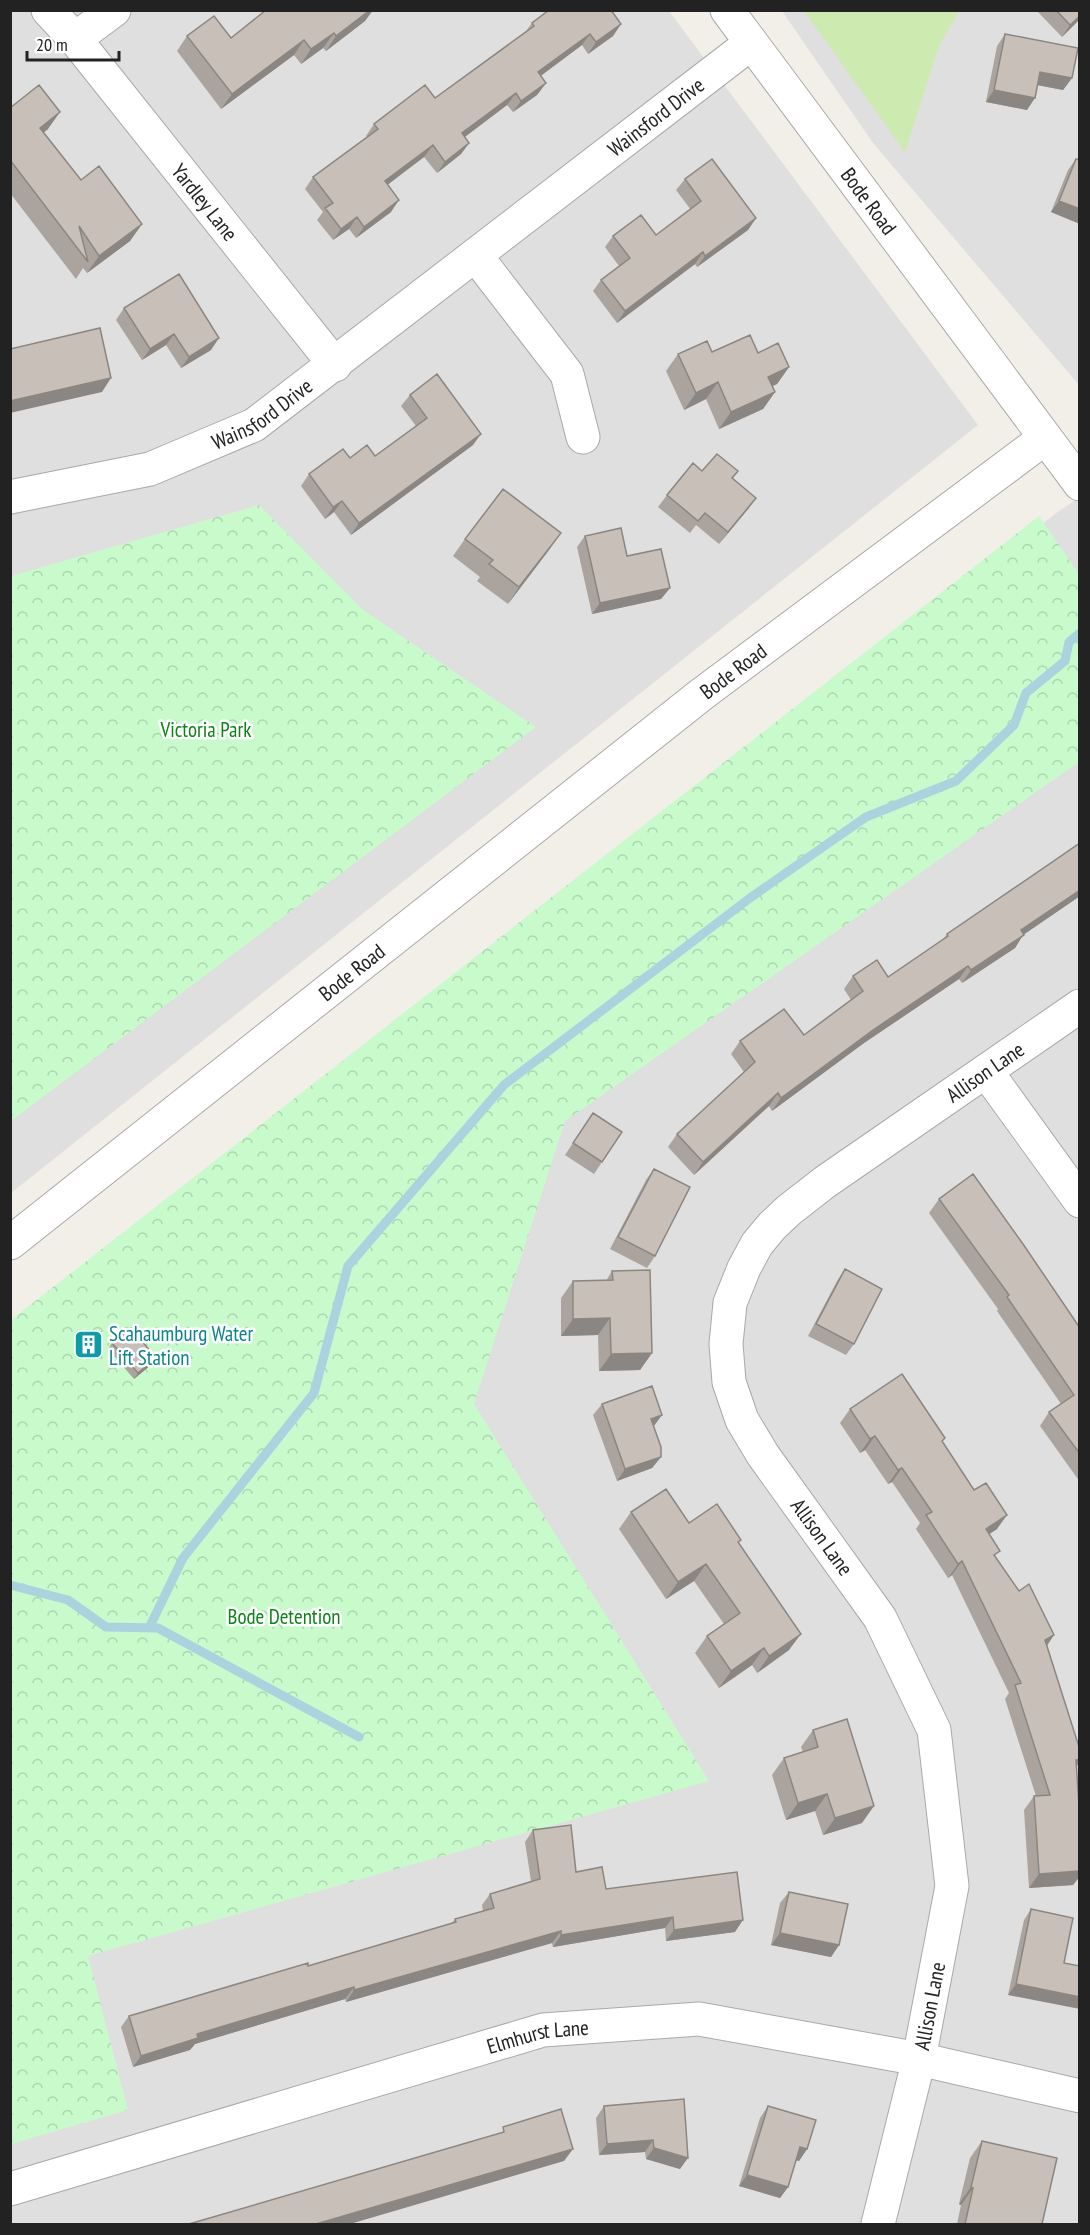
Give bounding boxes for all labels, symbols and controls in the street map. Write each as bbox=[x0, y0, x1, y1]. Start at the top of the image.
scale bar bbox=[27, 24, 118, 62]
text: 20 m bbox=[36, 33, 68, 56]
street label: Wainsford Drive bbox=[602, 71, 709, 162]
street label: Yardley Lane bbox=[166, 158, 244, 246]
street label: Bode Road bbox=[835, 162, 903, 240]
street label: Wainsford Drive bbox=[207, 372, 317, 455]
street label: Bode Road bbox=[694, 637, 772, 705]
park label: Victoria Park bbox=[160, 716, 251, 743]
street label: Bode Road bbox=[313, 937, 390, 1007]
street label: Allison Lane bbox=[941, 1035, 1029, 1108]
place label: Scahaumburg Water Lift Station bbox=[109, 1320, 254, 1371]
building icon: Scahaumburg Water Lift Station bbox=[72, 1329, 104, 1361]
street label: Allison Lane bbox=[785, 1493, 859, 1581]
park label: Bode Detention bbox=[227, 1603, 341, 1630]
street label: Allison Lane bbox=[908, 1960, 951, 2052]
street label: Elmhurst Lane bbox=[483, 2013, 590, 2060]

